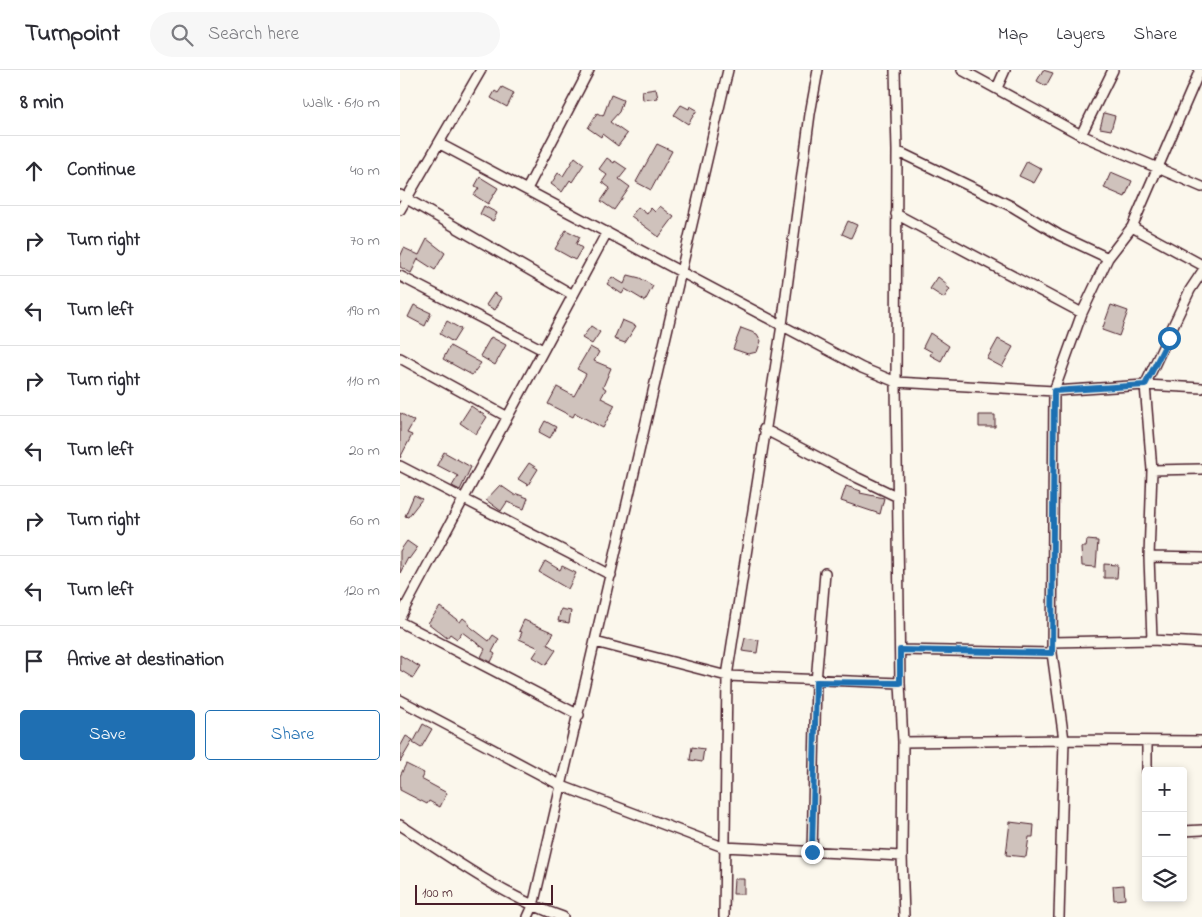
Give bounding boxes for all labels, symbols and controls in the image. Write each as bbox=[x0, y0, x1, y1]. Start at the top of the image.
search box bbox=[150, 12, 500, 57]
text: Turnpoint bbox=[25, 17, 120, 52]
icon: search bbox=[168, 21, 196, 49]
text: Search here bbox=[208, 21, 299, 48]
text: Map bbox=[998, 22, 1028, 48]
text: Layers bbox=[1056, 22, 1106, 48]
text: Share bbox=[1134, 22, 1177, 48]
text: 8 min bbox=[20, 88, 64, 118]
text: Walk · 610 m bbox=[302, 91, 380, 115]
icon: ahead bbox=[20, 157, 48, 185]
text: Continue bbox=[67, 157, 135, 184]
text: 40 m bbox=[350, 159, 380, 183]
icon: right bbox=[20, 227, 48, 255]
text: Turn right bbox=[67, 227, 140, 254]
text: 70 m bbox=[350, 229, 380, 253]
icon: left bbox=[20, 297, 48, 325]
text: Turn left bbox=[67, 297, 134, 324]
text: 190 m bbox=[347, 299, 380, 323]
route start bbox=[1158, 327, 1181, 350]
icon: right bbox=[20, 367, 48, 395]
text: Turn right bbox=[67, 367, 140, 394]
text: 110 m bbox=[346, 369, 380, 393]
icon: left bbox=[20, 437, 48, 465]
text: Turn left bbox=[67, 437, 134, 464]
text: 20 m bbox=[349, 439, 380, 463]
icon: right bbox=[20, 507, 48, 535]
text: Turn right bbox=[67, 507, 140, 534]
text: 60 m bbox=[350, 509, 380, 533]
icon: left bbox=[20, 577, 48, 605]
text: Turn left bbox=[67, 577, 134, 604]
text: 120 m bbox=[344, 579, 380, 603]
icon: arrive bbox=[20, 647, 48, 675]
text: Arrive at destination bbox=[67, 647, 224, 674]
button: Save bbox=[20, 710, 195, 760]
button: Share bbox=[205, 710, 380, 760]
map controls bbox=[1142, 767, 1187, 902]
button: + bbox=[1142, 767, 1187, 812]
button: − bbox=[1142, 812, 1187, 857]
route end bbox=[801, 841, 824, 864]
button: layers bbox=[1142, 857, 1187, 902]
scale bar bbox=[415, 882, 552, 905]
text: 100 m bbox=[422, 883, 453, 904]

